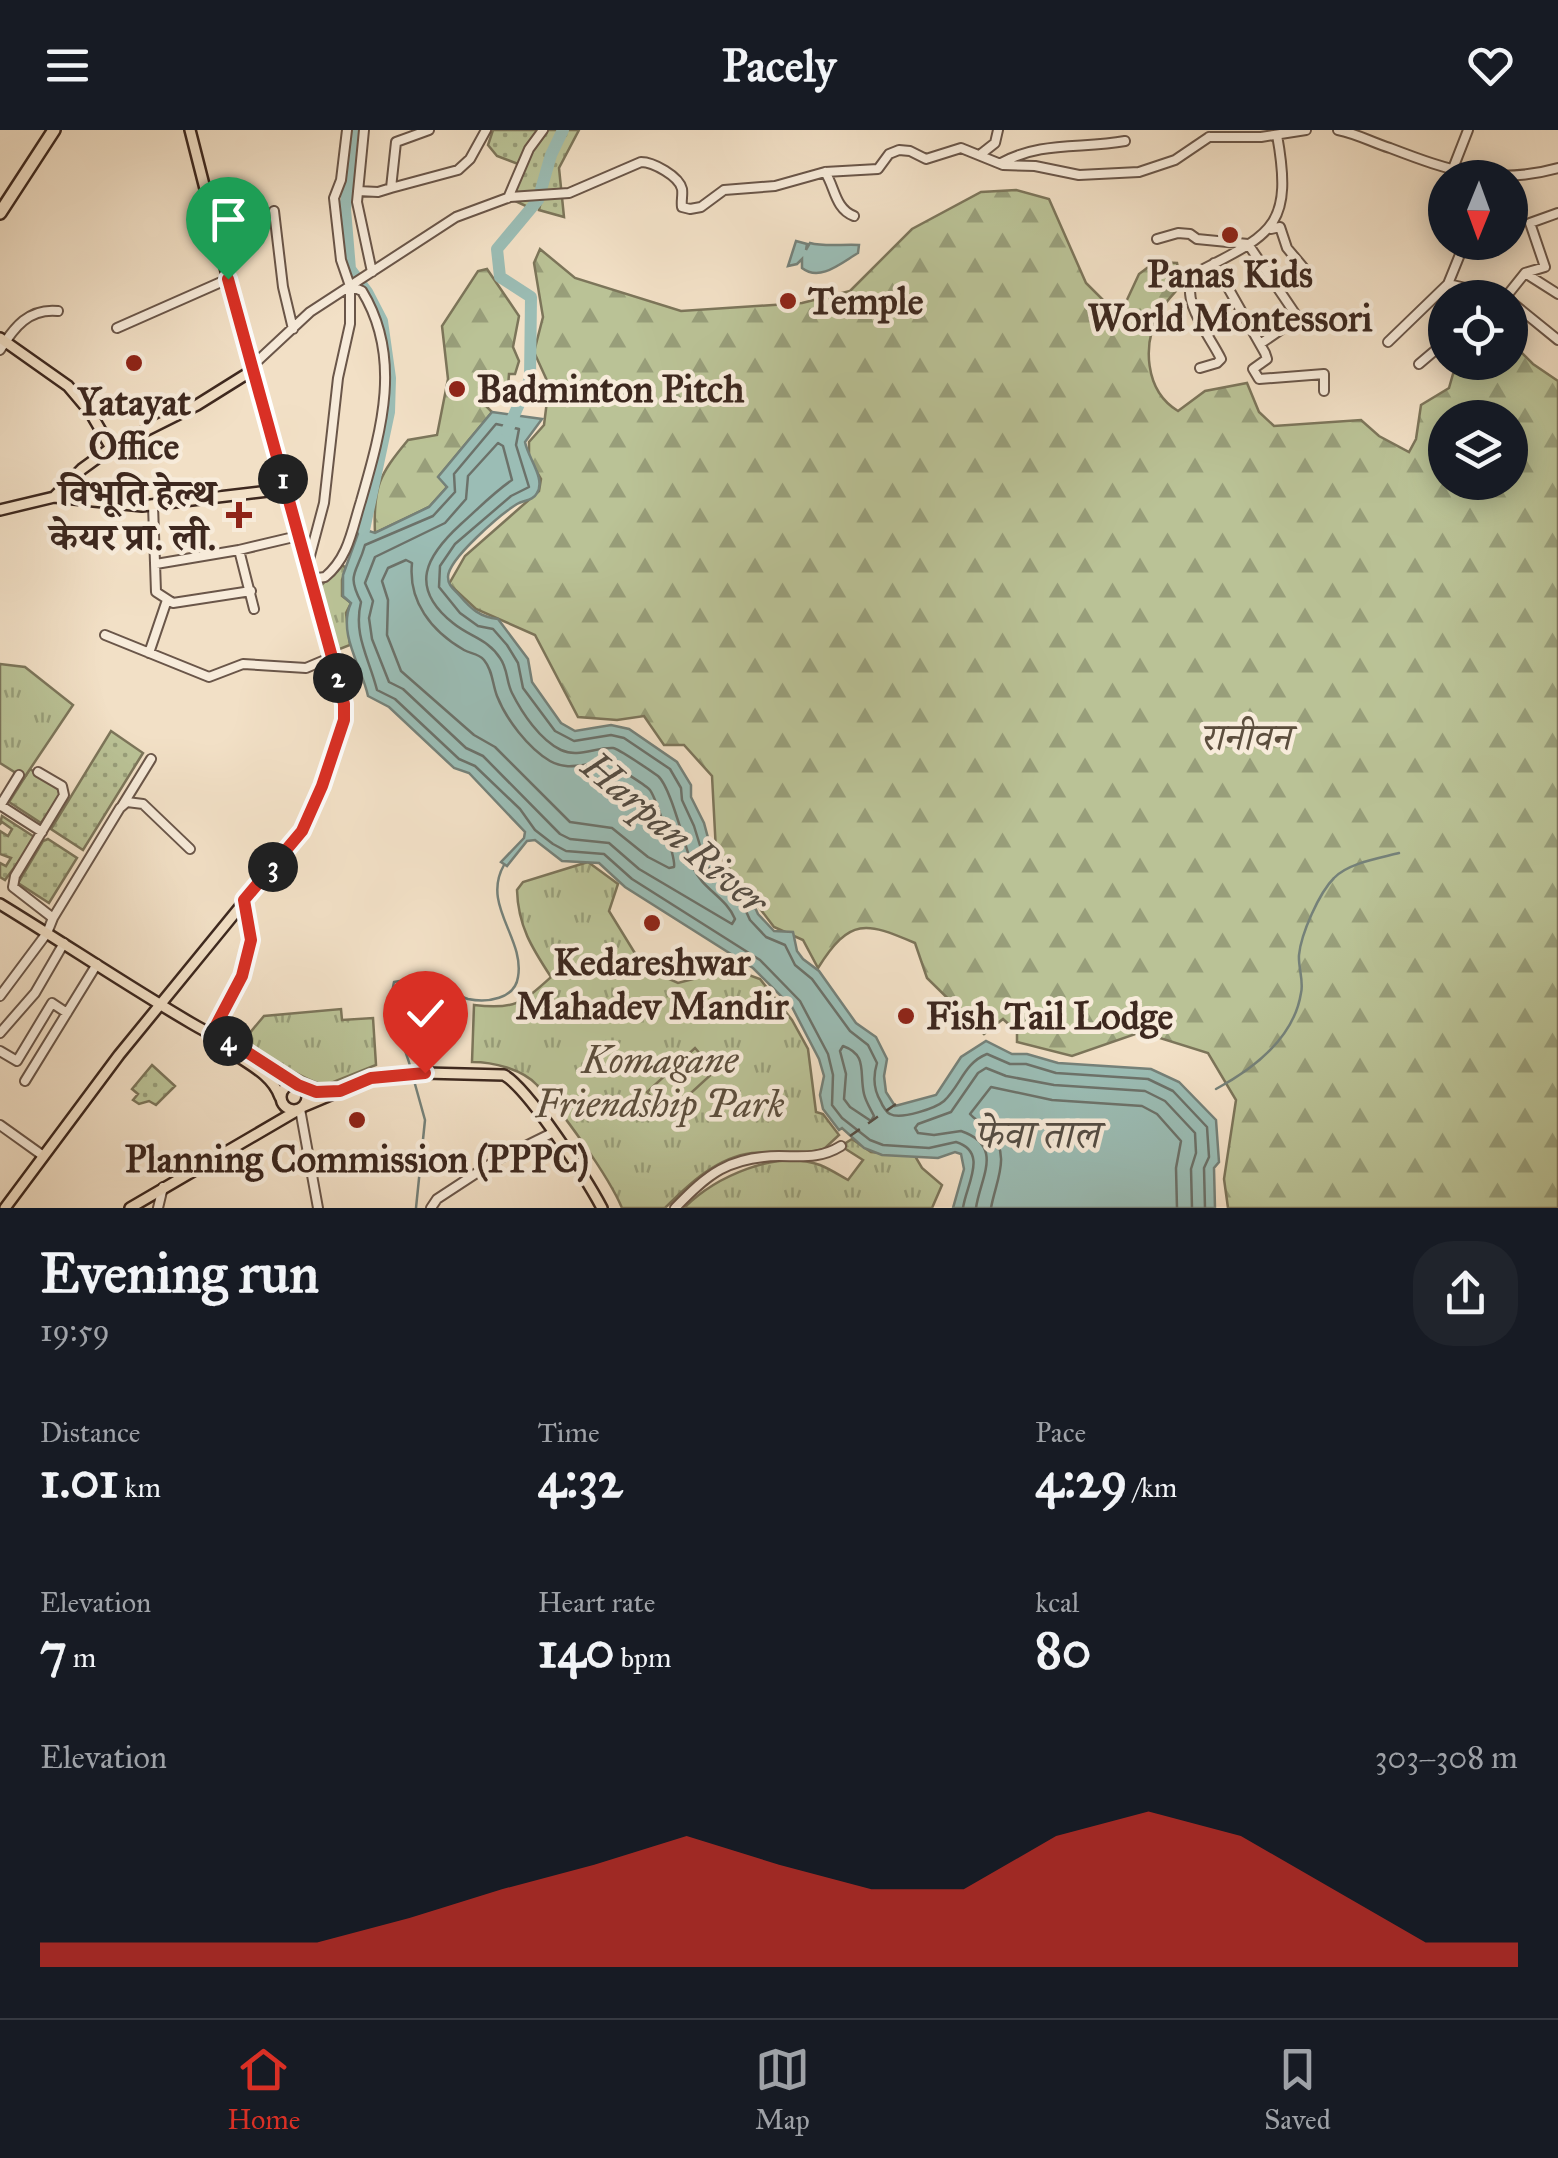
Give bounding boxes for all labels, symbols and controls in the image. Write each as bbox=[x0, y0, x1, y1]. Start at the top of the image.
icon: menu bbox=[40, 38, 95, 93]
text: Pacely bbox=[722, 38, 836, 93]
icon: heart bbox=[1463, 38, 1518, 93]
north arrow bbox=[1428, 160, 1528, 260]
map controls bbox=[1428, 160, 1528, 500]
pin bbox=[186, 177, 271, 280]
icon: arrive bbox=[201, 192, 256, 247]
marker: Panas Kids World Montessori bbox=[1219, 224, 1241, 246]
place label: Panas Kids World Montessori bbox=[1088, 251, 1373, 341]
place label: Temple bbox=[808, 278, 924, 324]
button: locate bbox=[1428, 280, 1528, 380]
marker: Temple bbox=[777, 290, 799, 312]
marker: Yatayat Office bbox=[123, 352, 145, 374]
place label: Badminton Pitch bbox=[477, 366, 745, 412]
marker: Badminton Pitch bbox=[446, 378, 468, 400]
place label: Yatayat Office bbox=[77, 379, 192, 469]
button: layers bbox=[1428, 400, 1528, 500]
pin: 1 bbox=[258, 454, 308, 504]
text: 1 bbox=[277, 461, 289, 496]
place label: विभूति हेल्थ केयर प्रा. ली. bbox=[47, 470, 219, 560]
marker: विभूति हेल्थ केयर प्रा. ली. bbox=[226, 502, 252, 528]
pin: 2 bbox=[313, 653, 363, 703]
text: 2 bbox=[331, 660, 345, 695]
park label: रानीवन bbox=[1199, 714, 1298, 760]
water label: Harpan River bbox=[571, 740, 780, 927]
pin: 3 bbox=[248, 842, 298, 892]
text: 3 bbox=[267, 849, 279, 884]
marker: Kedareshwar Mahadev Mandir bbox=[641, 912, 663, 934]
place label: Kedareshwar Mahadev Mandir bbox=[515, 939, 789, 1029]
pin bbox=[383, 971, 468, 1074]
icon: check bbox=[398, 986, 453, 1041]
place label: Fish Tail Lodge bbox=[926, 993, 1173, 1039]
marker: Fish Tail Lodge bbox=[895, 1005, 917, 1027]
pin: 4 bbox=[203, 1016, 253, 1066]
text: 4 bbox=[220, 1023, 236, 1058]
park label: Komagane Friendship Park bbox=[534, 1037, 785, 1128]
marker: Planning Commission (PPPC) bbox=[346, 1109, 368, 1131]
water label: फेवा ताल bbox=[973, 1110, 1106, 1159]
place label: Planning Commission (PPPC) bbox=[125, 1136, 589, 1183]
text: Evening run bbox=[40, 1240, 319, 1307]
button: share bbox=[1413, 1241, 1518, 1346]
text: 19:59 bbox=[40, 1311, 110, 1350]
text: Distance bbox=[40, 1415, 140, 1450]
text: Time bbox=[538, 1415, 600, 1450]
text: Pace bbox=[1035, 1415, 1086, 1450]
text: 1.01 bbox=[40, 1450, 119, 1511]
text: 4:32 bbox=[538, 1450, 623, 1511]
text: 4:29 bbox=[1035, 1450, 1127, 1511]
text: km bbox=[119, 1470, 161, 1505]
text: /km bbox=[1127, 1470, 1177, 1505]
text: Elevation bbox=[40, 1585, 151, 1620]
text: Heart rate bbox=[538, 1585, 655, 1620]
text: kcal bbox=[1035, 1585, 1079, 1620]
text: 7 bbox=[40, 1620, 67, 1681]
text: 140 bbox=[538, 1620, 614, 1681]
text: 80 bbox=[1035, 1620, 1091, 1681]
text: m bbox=[67, 1640, 96, 1675]
text: bpm bbox=[614, 1640, 671, 1675]
text: Elevation bbox=[40, 1738, 167, 1777]
text: 303–308 m bbox=[1375, 1738, 1518, 1777]
tab: Home bbox=[227, 2042, 300, 2137]
tab: Map bbox=[755, 2042, 810, 2137]
tab: Saved bbox=[1264, 2042, 1331, 2137]

